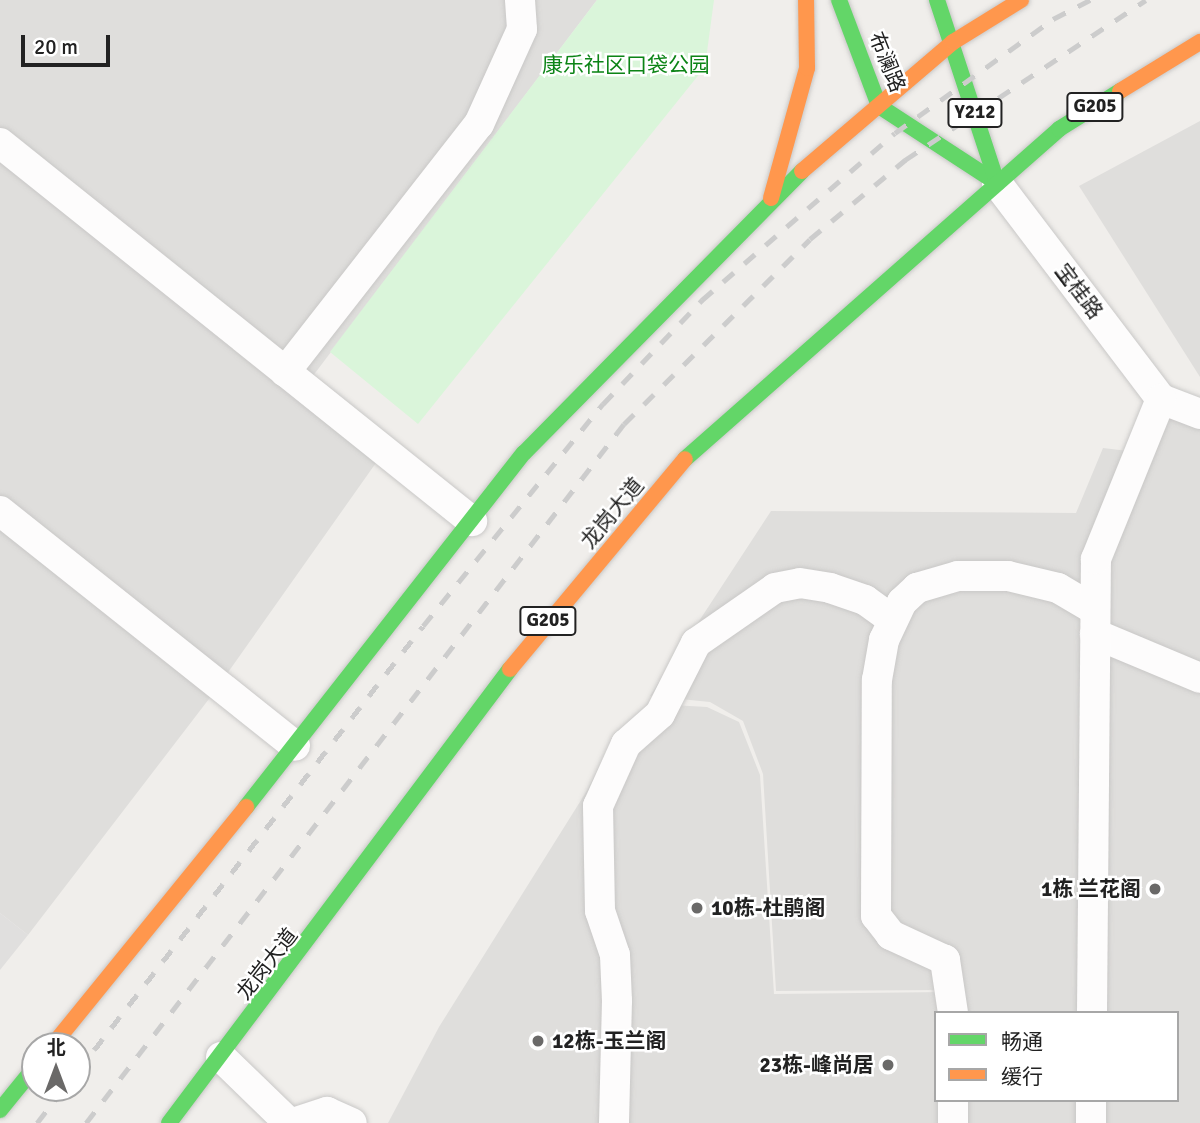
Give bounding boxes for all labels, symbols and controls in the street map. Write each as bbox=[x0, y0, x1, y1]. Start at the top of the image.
scale bar bbox=[24, 21, 114, 65]
street label: 布澜路 bbox=[864, 28, 910, 96]
text: 20 m bbox=[34, 34, 78, 60]
park label: 康乐社区口袋公园 bbox=[542, 52, 710, 78]
road number: G205 bbox=[1065, 92, 1125, 122]
road number: Y212 bbox=[947, 97, 1003, 128]
street label: 宝桂路 bbox=[1050, 258, 1108, 324]
street label: 龙岗大道 bbox=[575, 473, 649, 553]
road number: G205 bbox=[518, 606, 578, 636]
place label: 1栋 兰花阁 bbox=[1041, 876, 1141, 902]
marker: 1栋 兰花阁 bbox=[1147, 881, 1163, 897]
place label: 10栋-杜鹃阁 bbox=[711, 895, 826, 921]
marker: 10栋-杜鹃阁 bbox=[689, 900, 705, 916]
street label: 龙岗大道 bbox=[231, 923, 303, 1005]
legend bbox=[934, 1011, 1179, 1102]
place label: 12栋-玉兰阁 bbox=[552, 1028, 667, 1054]
text: 畅通 bbox=[1001, 1029, 1043, 1055]
north arrow bbox=[21, 1032, 91, 1102]
marker: 12栋-玉兰阁 bbox=[530, 1033, 546, 1049]
text: 北 bbox=[46, 1036, 66, 1060]
place label: 23栋-峰尚居 bbox=[759, 1052, 874, 1078]
marker: 23栋-峰尚居 bbox=[880, 1057, 896, 1073]
text: 缓行 bbox=[1001, 1064, 1043, 1090]

